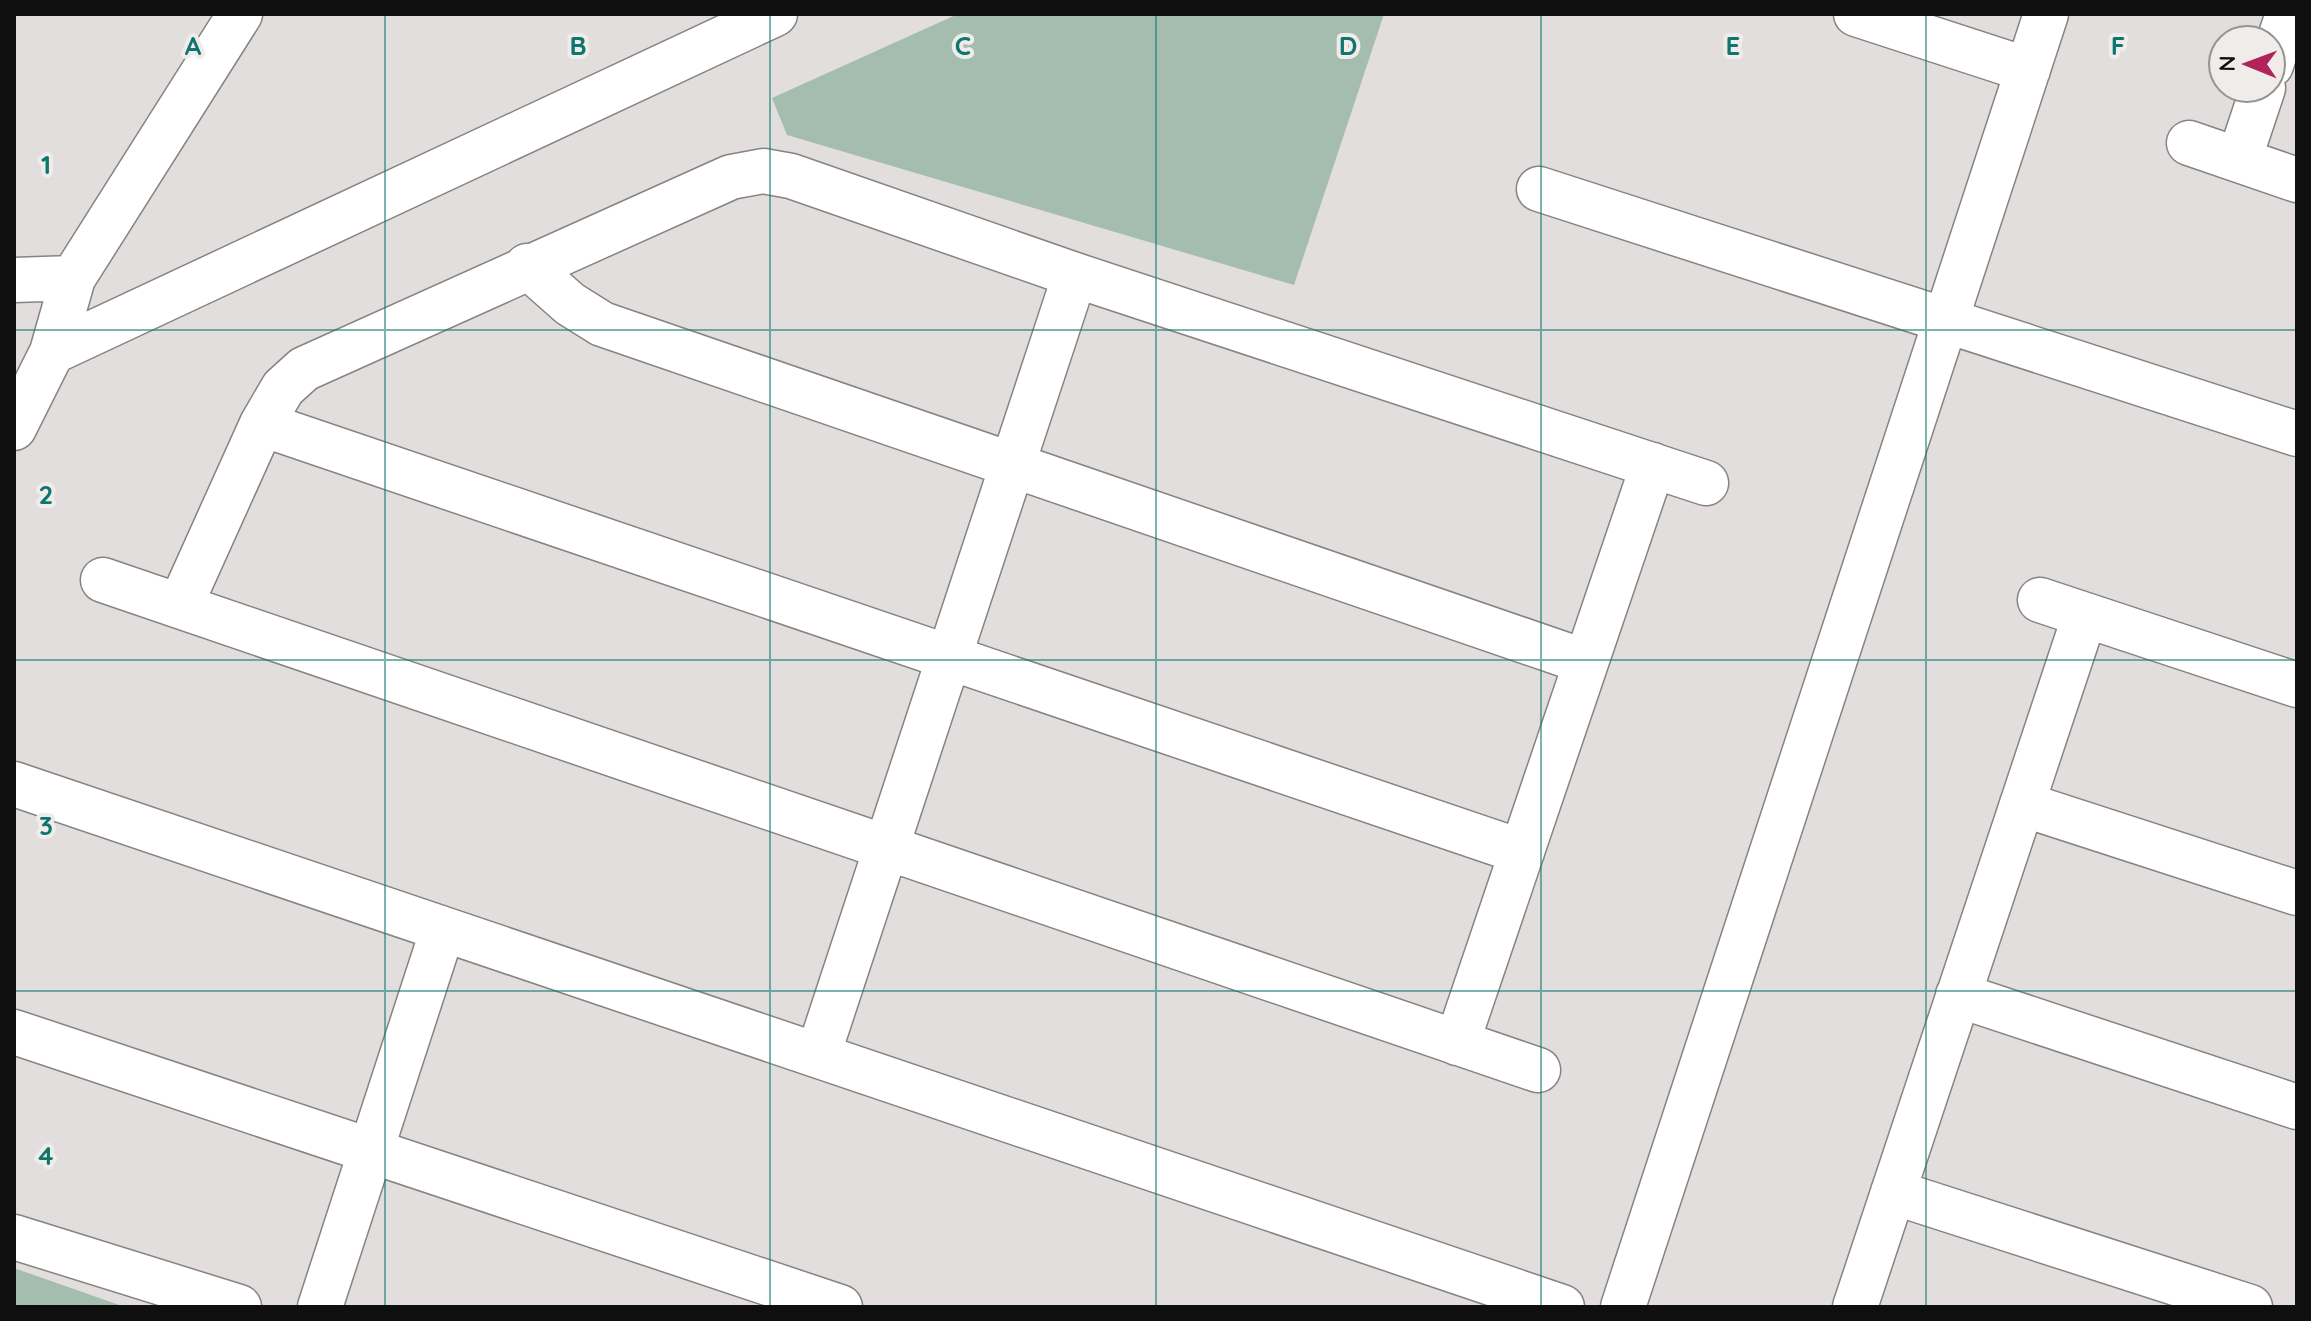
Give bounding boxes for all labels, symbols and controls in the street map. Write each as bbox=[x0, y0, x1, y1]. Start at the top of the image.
north arrow bbox=[2207, 24, 2287, 104]
text: A bbox=[185, 29, 202, 62]
text: B bbox=[569, 29, 587, 62]
text: C bbox=[955, 29, 971, 62]
text: D bbox=[1339, 29, 1357, 62]
text: E bbox=[1726, 29, 1740, 62]
text: F bbox=[2111, 29, 2125, 62]
text: N bbox=[2213, 55, 2241, 72]
text: 1 bbox=[41, 148, 51, 181]
text: 2 bbox=[39, 478, 53, 511]
text: 3 bbox=[39, 809, 53, 842]
text: 4 bbox=[38, 1139, 54, 1172]

